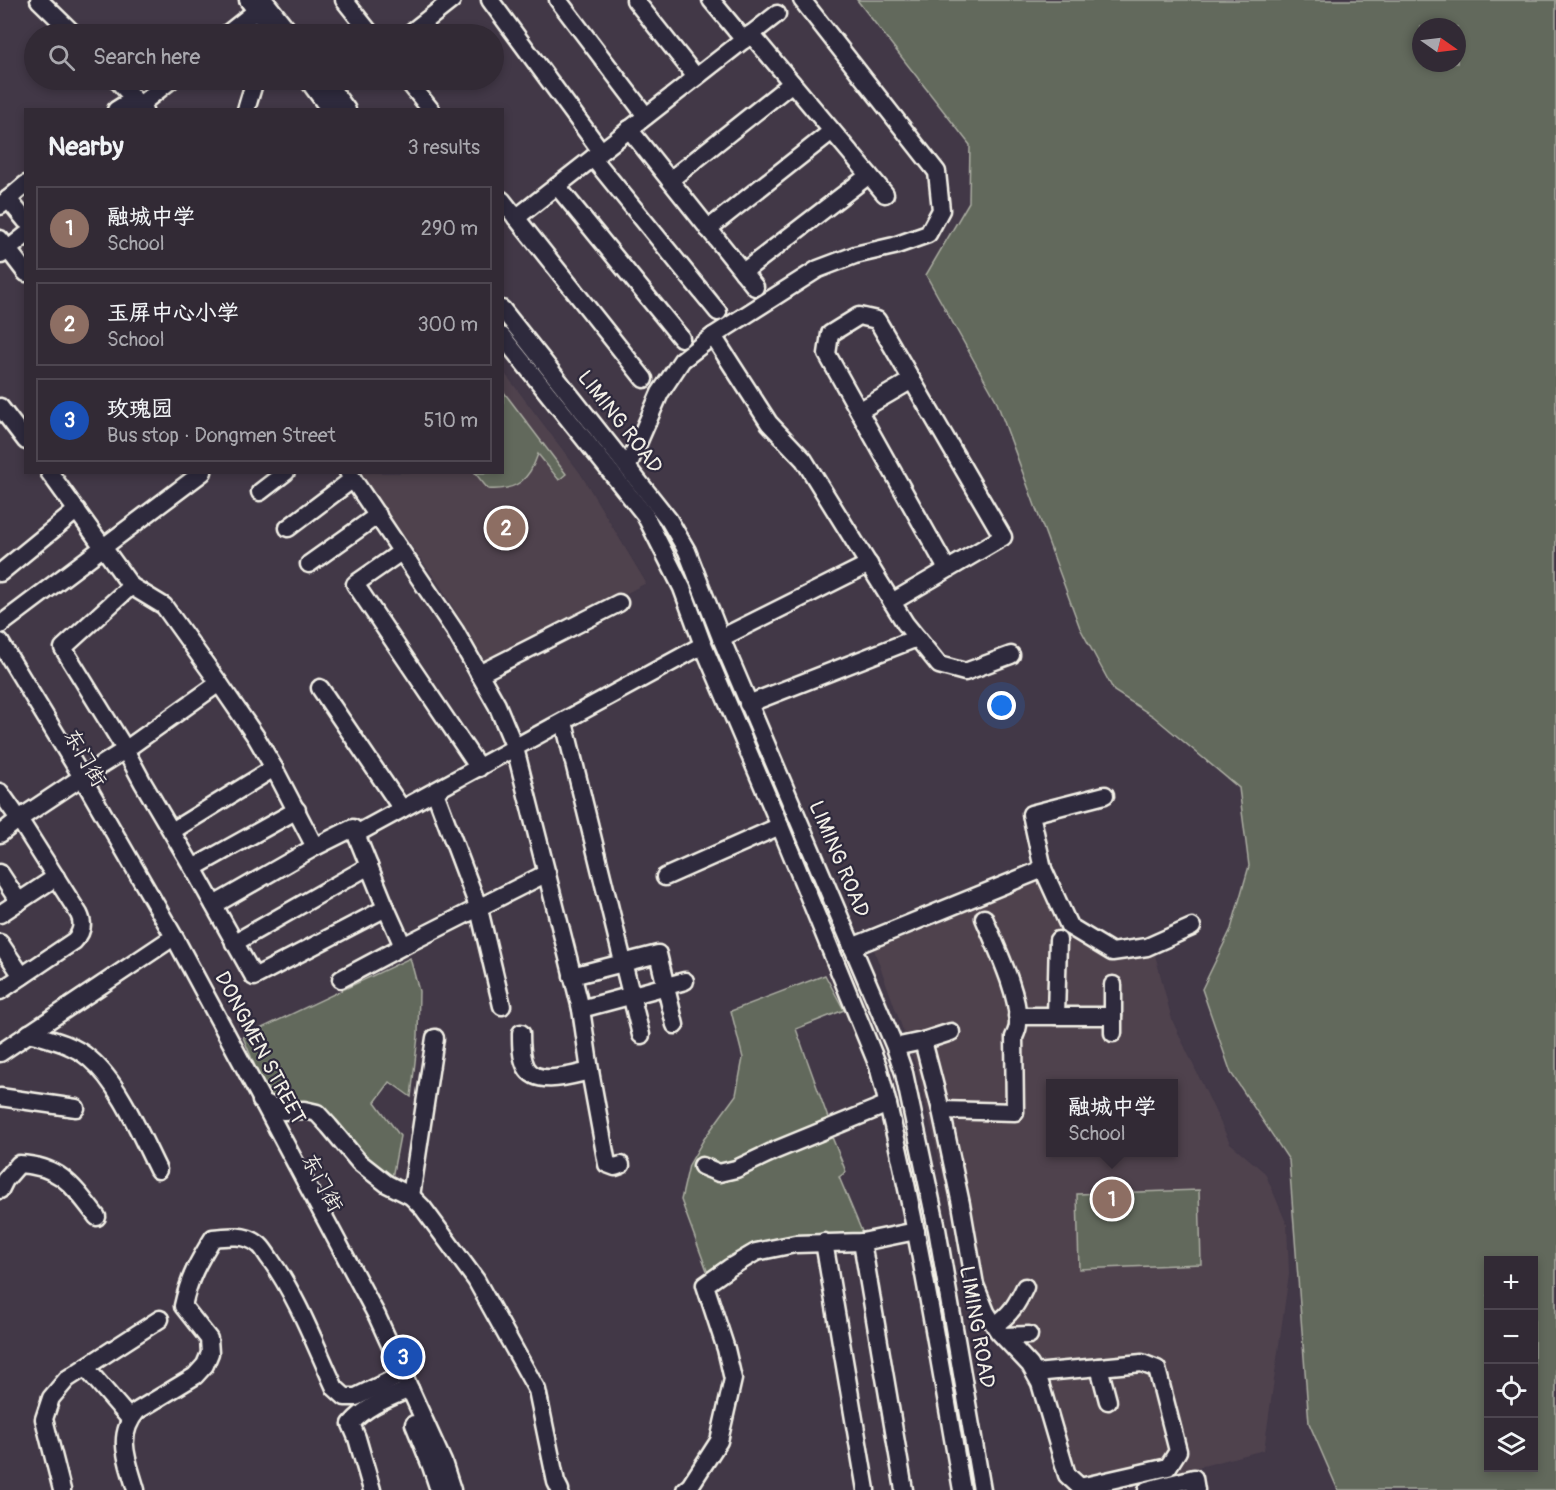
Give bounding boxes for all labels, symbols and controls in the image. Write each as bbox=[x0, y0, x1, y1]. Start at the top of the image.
north arrow bbox=[1412, 18, 1466, 72]
search box bbox=[24, 24, 504, 90]
icon: search bbox=[45, 41, 78, 74]
text: Search here bbox=[93, 43, 200, 71]
text: Nearby bbox=[48, 131, 124, 163]
text: 3 results bbox=[408, 135, 480, 160]
text: 融城中学 bbox=[107, 203, 195, 231]
text: 1 bbox=[66, 216, 73, 241]
text: 290 m bbox=[421, 216, 478, 241]
text: School bbox=[107, 231, 164, 256]
text: 玉屏中心小学 bbox=[107, 299, 239, 327]
text: 2 bbox=[64, 312, 75, 337]
text: 300 m bbox=[417, 312, 478, 337]
text: School bbox=[107, 327, 164, 352]
street label: LIMING ROAD bbox=[571, 365, 669, 479]
text: 玫瑰园 bbox=[107, 395, 173, 423]
text: 3 bbox=[64, 408, 75, 433]
text: 510 m bbox=[424, 408, 478, 433]
text: Bus stop · Dongmen Street bbox=[107, 423, 336, 448]
pin: 2 bbox=[486, 506, 526, 550]
your location bbox=[987, 691, 1016, 720]
street label: 东门街 bbox=[58, 724, 112, 792]
street label: LIMING ROAD bbox=[802, 797, 876, 921]
street label: DONGMEN STREET bbox=[208, 967, 312, 1129]
popup bbox=[1046, 1079, 1178, 1157]
text: 融城中学 bbox=[1068, 1093, 1156, 1121]
text: School bbox=[1068, 1121, 1125, 1146]
street label: 东门街 bbox=[295, 1149, 349, 1217]
pin: 1 bbox=[1092, 1176, 1132, 1222]
map controls bbox=[1484, 1256, 1538, 1472]
button: + bbox=[1484, 1256, 1538, 1310]
street label: LIMING ROAD bbox=[953, 1264, 1001, 1390]
button: − bbox=[1484, 1310, 1538, 1364]
pin: 3 bbox=[384, 1334, 422, 1380]
button: locate bbox=[1484, 1364, 1538, 1418]
button: layers bbox=[1484, 1418, 1538, 1472]

